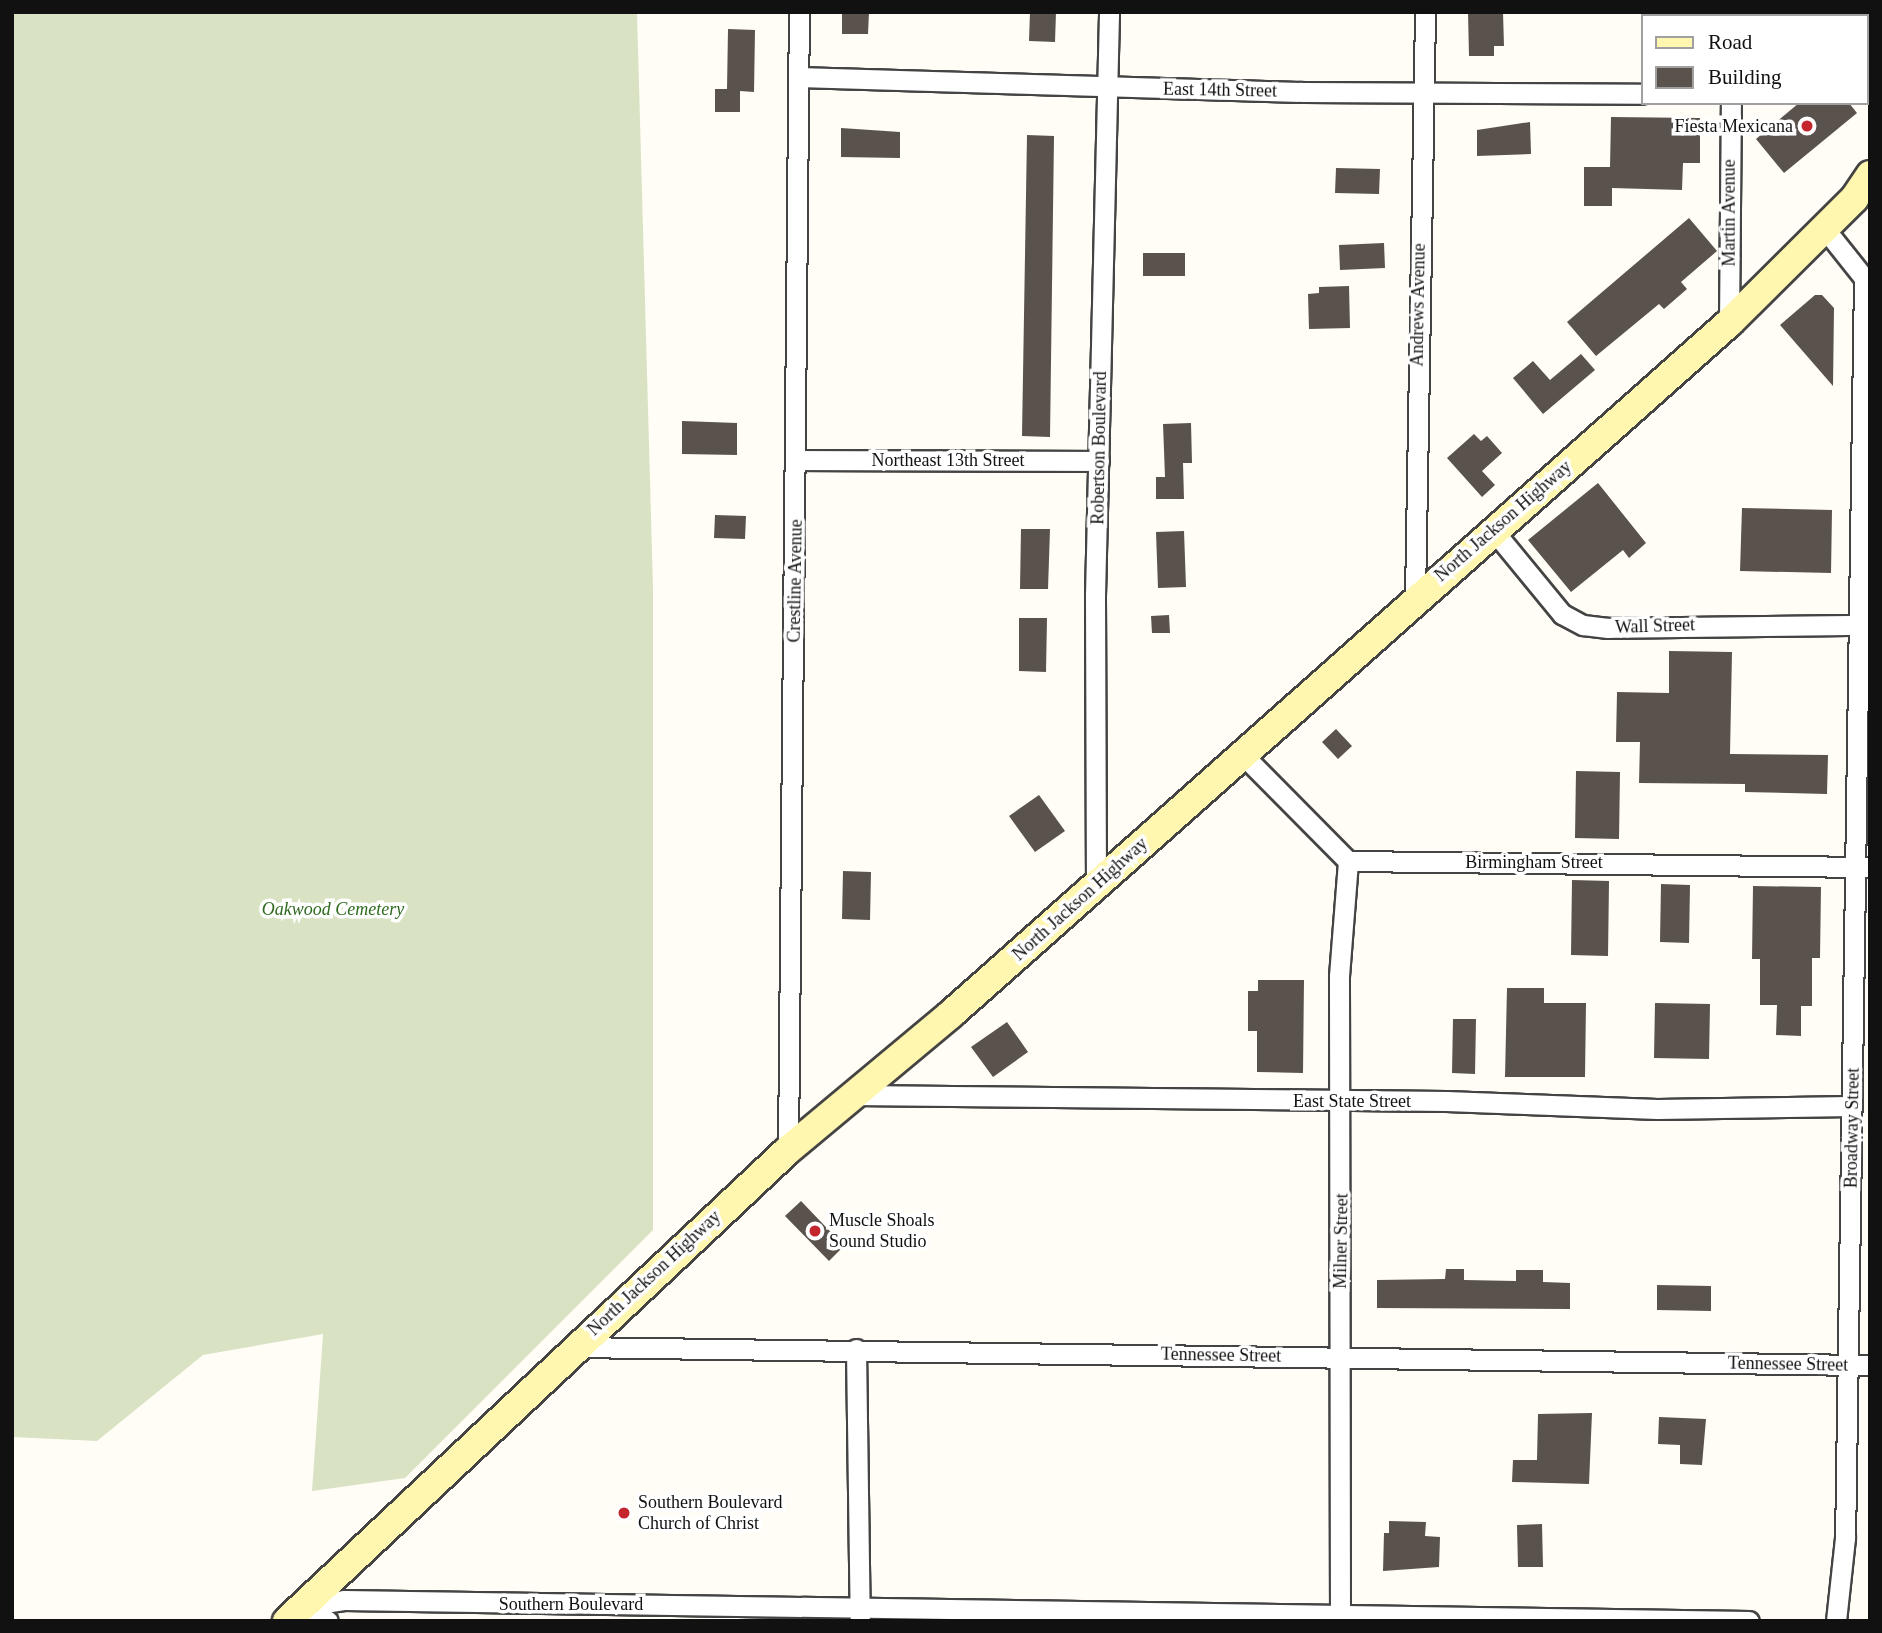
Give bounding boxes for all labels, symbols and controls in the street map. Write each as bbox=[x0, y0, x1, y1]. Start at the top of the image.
legend bbox=[1640, 14, 1868, 105]
text: Road bbox=[1708, 30, 1752, 54]
text: Building bbox=[1708, 65, 1782, 89]
street label: East 14th Street bbox=[1163, 78, 1277, 102]
place label: Fiesta Mexicana bbox=[1675, 115, 1793, 137]
marker: Fiesta Mexicana bbox=[1799, 118, 1815, 134]
street label: Martin Avenue bbox=[1718, 159, 1740, 267]
street label: Andrews Avenue bbox=[1406, 243, 1430, 367]
street label: Robertson Boulevard bbox=[1087, 371, 1111, 525]
street label: Northeast 13th Street bbox=[872, 449, 1024, 471]
street label: North Jackson Highway bbox=[1430, 456, 1576, 586]
street label: Crestline Avenue bbox=[783, 519, 807, 643]
street label: Wall Street bbox=[1615, 614, 1695, 638]
street label: North Jackson Highway bbox=[1008, 833, 1152, 965]
street label: Birmingham Street bbox=[1465, 851, 1603, 873]
park label: Oakwood Cemetery bbox=[262, 898, 404, 920]
street label: Broadway Street bbox=[1840, 1068, 1864, 1188]
street label: East State Street bbox=[1293, 1090, 1411, 1112]
street label: Milner Street bbox=[1329, 1193, 1353, 1289]
street label: North Jackson Highway bbox=[583, 1206, 725, 1340]
place label: Muscle Shoals Sound Studio bbox=[829, 1210, 934, 1252]
marker: Muscle Shoals Sound Studio bbox=[807, 1223, 823, 1239]
street label: Tennessee Street bbox=[1161, 1343, 1281, 1367]
street label: Tennessee Street bbox=[1728, 1352, 1848, 1376]
place label: Southern Boulevard Church of Christ bbox=[638, 1492, 782, 1534]
marker: Southern Boulevard Church of Christ bbox=[616, 1505, 632, 1521]
street label: Southern Boulevard bbox=[499, 1593, 643, 1615]

